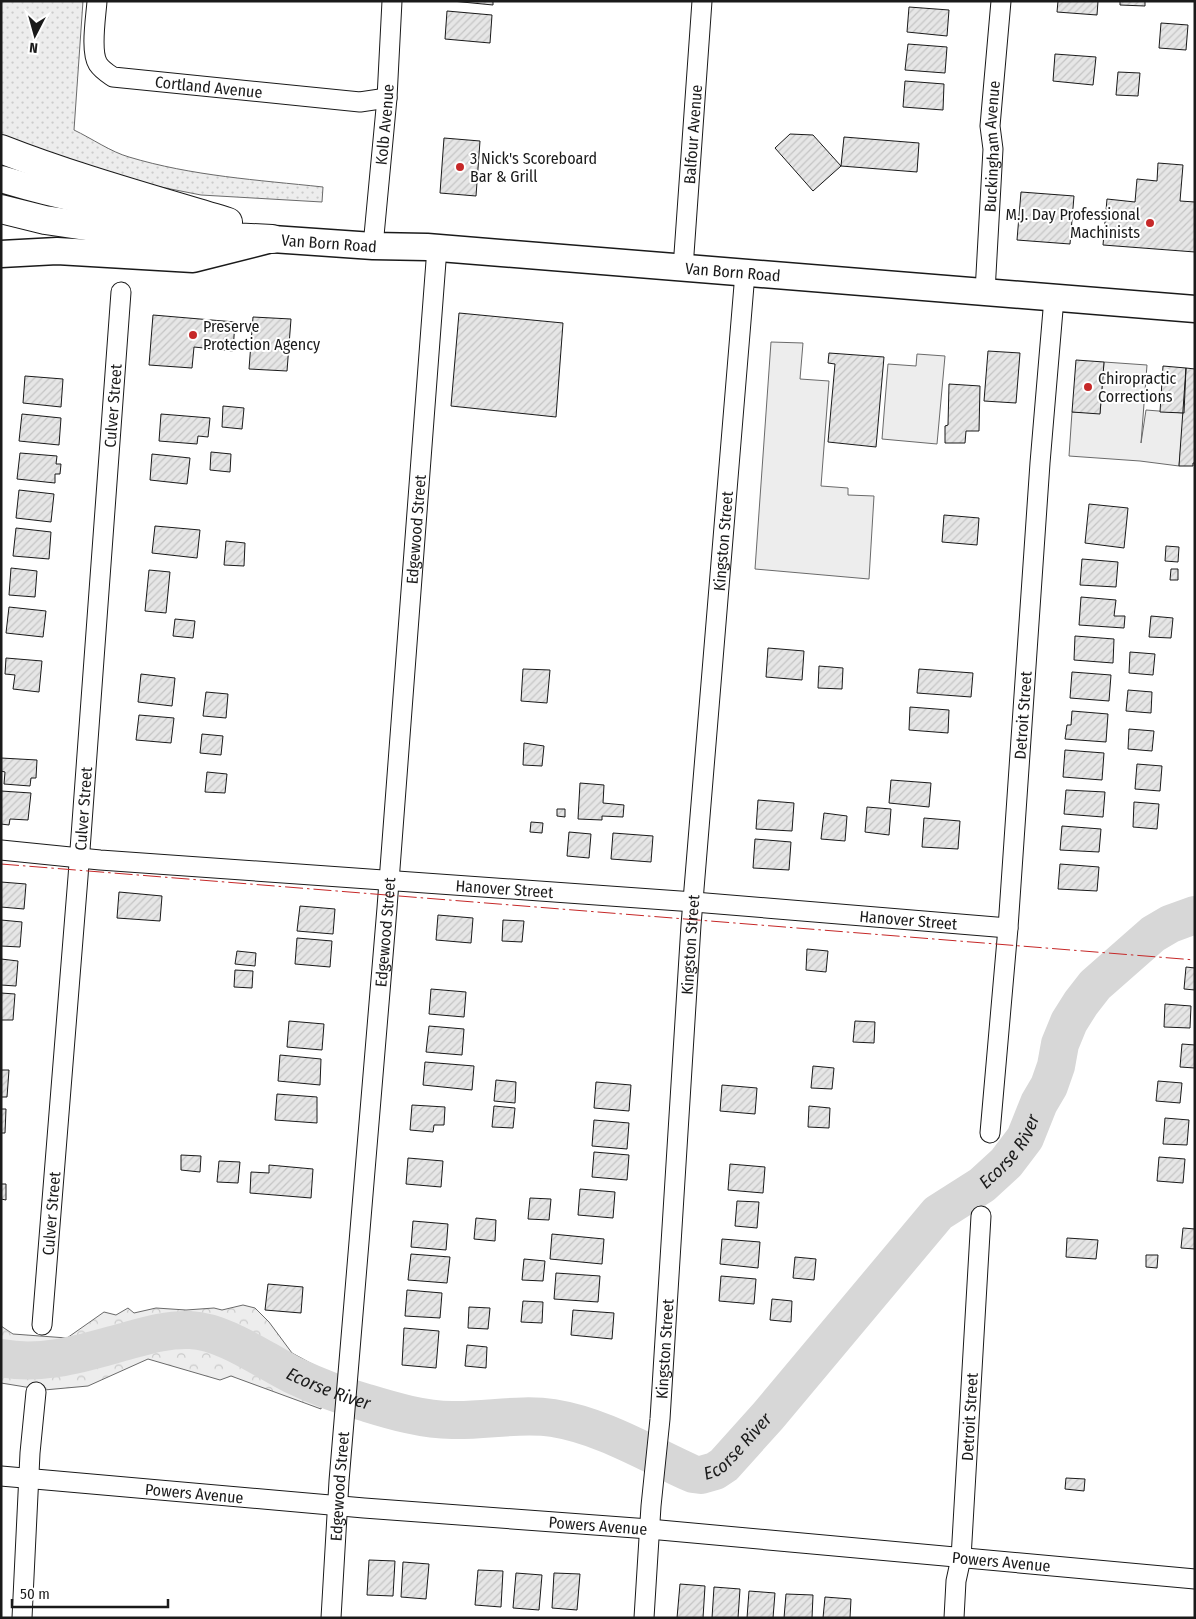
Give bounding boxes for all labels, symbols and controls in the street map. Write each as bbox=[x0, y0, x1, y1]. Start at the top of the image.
north arrow bbox=[10, 10, 60, 60]
text: N bbox=[29, 39, 39, 56]
street label: Cortland Avenue bbox=[154, 72, 263, 102]
street label: Buckingham Avenue bbox=[980, 80, 1003, 213]
street label: Kolb Avenue bbox=[371, 83, 397, 166]
street label: Balfour Avenue bbox=[679, 84, 706, 185]
place label: 3 Nick's Scoreboard Bar & Grill bbox=[470, 149, 597, 186]
marker: 3 Nick's Scoreboard Bar & Grill bbox=[454, 161, 466, 173]
place label: M.J. Day Professional Machinists bbox=[1006, 205, 1140, 242]
marker: M.J. Day Professional Machinists bbox=[1144, 217, 1156, 229]
street label: Van Born Road bbox=[281, 230, 377, 256]
street label: Van Born Road bbox=[684, 258, 781, 285]
place label: Preserve Protection Agency bbox=[203, 317, 321, 354]
marker: Preserve Protection Agency bbox=[187, 329, 199, 341]
street label: Culver Street bbox=[100, 362, 125, 448]
place label: Chiropractic Corrections bbox=[1098, 369, 1177, 406]
marker: Chiropractic Corrections bbox=[1082, 381, 1094, 393]
street label: Edgewood Street bbox=[402, 473, 429, 585]
street label: Kingston Street bbox=[709, 489, 736, 592]
street label: Detroit Street bbox=[1010, 670, 1035, 760]
street label: Culver Street bbox=[70, 765, 96, 851]
street label: Edgewood Street bbox=[371, 876, 399, 988]
street label: Hanover Street bbox=[455, 876, 555, 902]
street label: Kingston Street bbox=[677, 893, 703, 995]
street label: Hanover Street bbox=[859, 906, 959, 933]
water label: Ecorse River bbox=[975, 1111, 1045, 1193]
street label: Culver Street bbox=[38, 1170, 64, 1256]
street label: Kingston Street bbox=[652, 1297, 677, 1399]
water label: Ecorse River bbox=[283, 1362, 374, 1415]
street label: Detroit Street bbox=[957, 1371, 981, 1462]
water label: Ecorse River bbox=[701, 1408, 777, 1485]
street label: Edgewood Street bbox=[326, 1430, 353, 1542]
street label: Powers Avenue bbox=[144, 1479, 244, 1507]
street label: Powers Avenue bbox=[548, 1512, 648, 1538]
street label: Powers Avenue bbox=[951, 1547, 1051, 1575]
scale bar bbox=[12, 1576, 169, 1608]
text: 50 m bbox=[20, 1585, 50, 1603]

